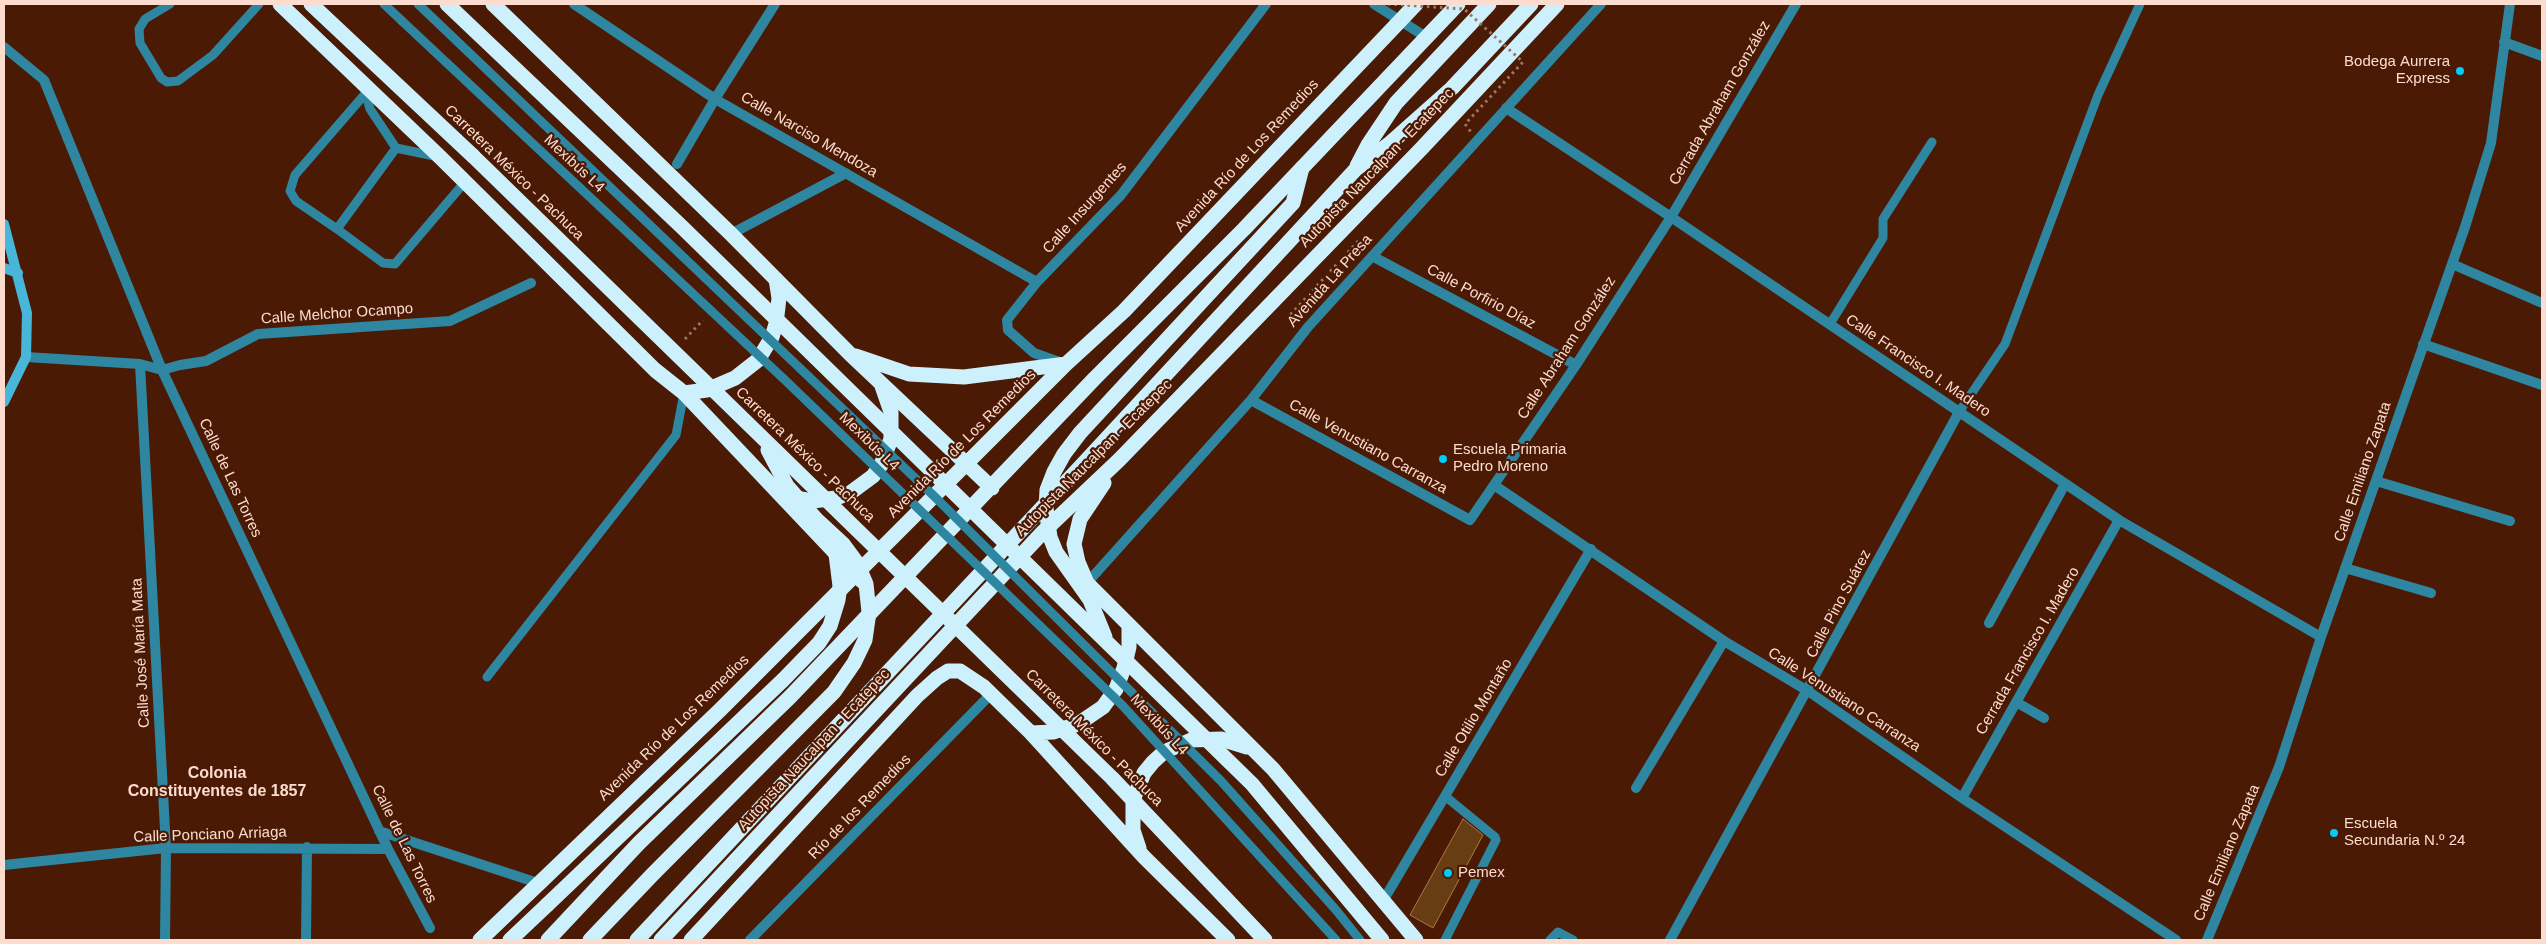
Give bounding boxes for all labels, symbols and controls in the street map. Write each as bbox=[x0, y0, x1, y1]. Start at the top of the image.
street label: Cerrada Abraham González bbox=[1666, 18, 1774, 188]
place label: Bodega Aurrera Express bbox=[2344, 53, 2450, 88]
marker: Bodega Aurrera Express bbox=[2454, 65, 2466, 77]
street label: Avenida Río de Los Remedios bbox=[1171, 76, 1323, 236]
street label: Autopista Naucalpan - Ecatepec bbox=[1296, 85, 1458, 251]
street label: Calle Narciso Mendoza bbox=[737, 88, 881, 182]
street label: Carretera México - Pachuca bbox=[441, 102, 587, 244]
street label: Mexibús L4 bbox=[540, 131, 608, 197]
street label: Calle Insurgentes bbox=[1039, 159, 1131, 257]
street label: Avenida La Presa bbox=[1284, 231, 1376, 331]
street label: Calle Porfirio Díaz bbox=[1423, 261, 1539, 333]
street label: Calle Abraham González bbox=[1514, 273, 1620, 423]
street label: Calle Melchor Ocampo bbox=[260, 300, 414, 328]
street label: Calle Francisco I. Madero bbox=[1842, 311, 1994, 421]
street label: Avenida Río de Los Remedios bbox=[884, 366, 1040, 522]
street label: Autopista Naucalpan - Ecatepec bbox=[1012, 376, 1176, 540]
street label: Carretera México - Pachuca bbox=[732, 384, 878, 526]
street label: Calle Venustiano Carranza bbox=[1286, 396, 1450, 498]
street label: Calle Emiliano Zapata bbox=[2331, 400, 2395, 544]
street label: Mexibús L4 bbox=[835, 409, 903, 475]
street label: Calle de Las Torres bbox=[195, 416, 265, 540]
place label: Escuela Primaria Pedro Moreno bbox=[1453, 441, 1566, 476]
marker: Escuela Primaria Pedro Moreno bbox=[1437, 453, 1449, 465]
street label: Calle Pino Suárez bbox=[1803, 547, 1875, 661]
street label: Cerrada Francisco I. Madero bbox=[1972, 564, 2084, 738]
street label: Calle José María Mata bbox=[128, 578, 154, 728]
street label: Calle Venustiano Carranza bbox=[1764, 644, 1924, 756]
street label: Avenida Río de Los Remedios bbox=[595, 651, 753, 805]
street label: Calle Otilio Montaño bbox=[1432, 655, 1516, 781]
street label: Autopista Naucalpan - Ecatepec bbox=[734, 665, 894, 835]
street label: Carretera México - Pachuca bbox=[1022, 666, 1166, 810]
street label: Mexibús L4 bbox=[1126, 691, 1192, 759]
street label: Río de los Remedios bbox=[805, 751, 915, 863]
district label: Colonia Constituyentes de 1857 bbox=[128, 764, 306, 802]
street label: Calle de Las Torres bbox=[368, 782, 440, 906]
street label: Calle Emiliano Zapata bbox=[2190, 782, 2264, 924]
place label: Escuela Secundaria N.º 24 bbox=[2344, 815, 2465, 850]
street label: Calle Ponciano Arriaga bbox=[133, 823, 287, 847]
marker: Escuela Secundaria N.º 24 bbox=[2328, 827, 2340, 839]
place label: Pemex bbox=[1458, 864, 1505, 882]
marker: Pemex bbox=[1442, 867, 1454, 879]

